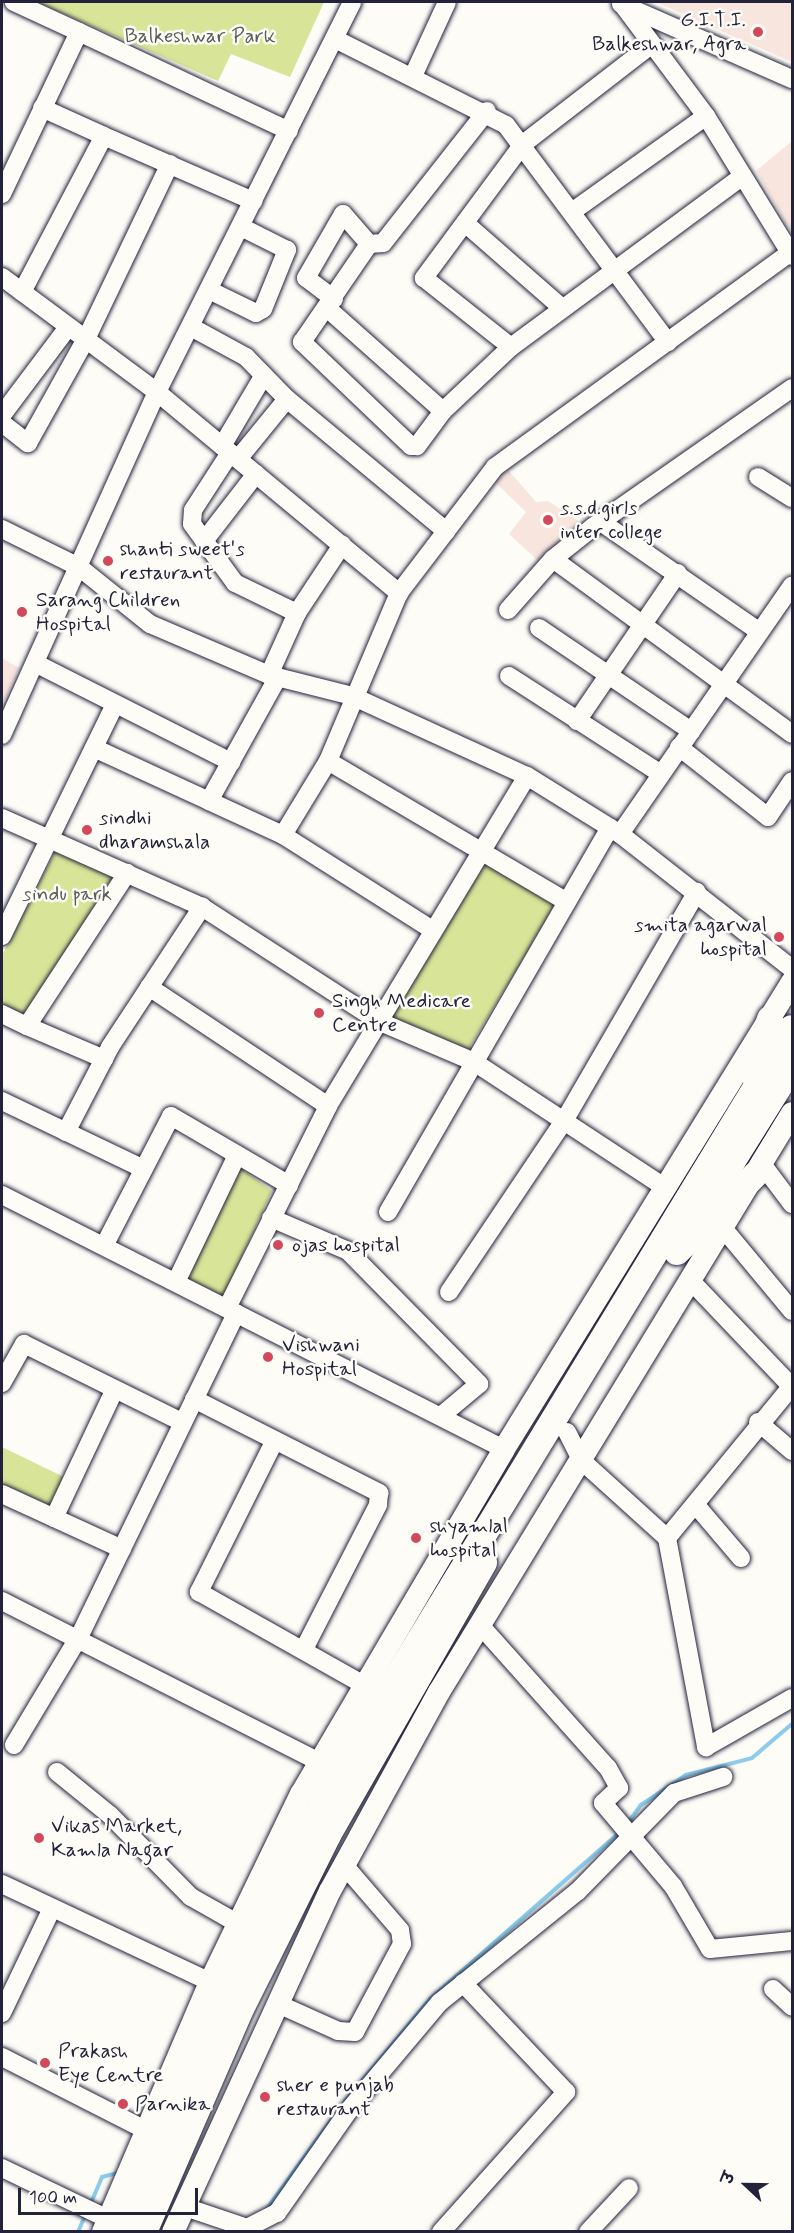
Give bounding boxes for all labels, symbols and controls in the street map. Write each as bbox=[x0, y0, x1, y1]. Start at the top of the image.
place label: G.I.T.I. Balkeshwar, Agra bbox=[594, 7, 746, 57]
park label: Balkeshwar Park bbox=[126, 23, 274, 49]
marker: G.I.T.I. Balkeshwar, Agra bbox=[751, 25, 765, 39]
place label: s.s.d.girls inter college bbox=[560, 495, 664, 545]
marker: s.s.d.girls inter college bbox=[541, 513, 555, 527]
place label: shanti sweet's restaurant bbox=[120, 536, 245, 586]
marker: shanti sweet's restaurant bbox=[101, 554, 115, 568]
place label: Sarang Children Hospital bbox=[36, 587, 187, 637]
marker: Sarang Children Hospital bbox=[13, 603, 31, 621]
place label: sindhi dharamshala bbox=[99, 805, 210, 855]
marker: sindhi dharamshala bbox=[80, 823, 94, 837]
park label: sindu park bbox=[23, 881, 111, 907]
place label: smita agarwal hospital bbox=[634, 912, 767, 962]
marker: smita agarwal hospital bbox=[772, 930, 786, 944]
place label: Singh Medicare Centre bbox=[332, 988, 470, 1038]
marker: Singh Medicare Centre bbox=[310, 1004, 328, 1022]
place label: ojas hospital bbox=[292, 1232, 400, 1258]
marker: ojas hospital bbox=[269, 1236, 287, 1254]
place label: Vishwani Hospital bbox=[282, 1332, 360, 1382]
marker: Vishwani Hospital bbox=[259, 1348, 277, 1366]
place label: shyamlal hospital bbox=[430, 1513, 508, 1563]
marker: shyamlal hospital bbox=[407, 1529, 425, 1547]
place label: Vikas Market, Kamla Nagar bbox=[51, 1813, 180, 1863]
marker: Vikas Market, Kamla Nagar bbox=[32, 1831, 46, 1845]
place label: Prakash Eye Centre bbox=[58, 2038, 160, 2088]
marker: Prakash Eye Centre bbox=[36, 2054, 54, 2072]
place label: sher e punjab restaurant bbox=[277, 2072, 392, 2122]
marker: sher e punjab restaurant bbox=[258, 2090, 272, 2104]
place label: Parnika bbox=[135, 2091, 210, 2117]
marker: Parnika bbox=[116, 2097, 130, 2111]
north arrow bbox=[716, 2155, 776, 2215]
text: उ bbox=[717, 2169, 741, 2187]
scale bar bbox=[21, 2176, 201, 2214]
text: 100 m bbox=[29, 2186, 77, 2210]

